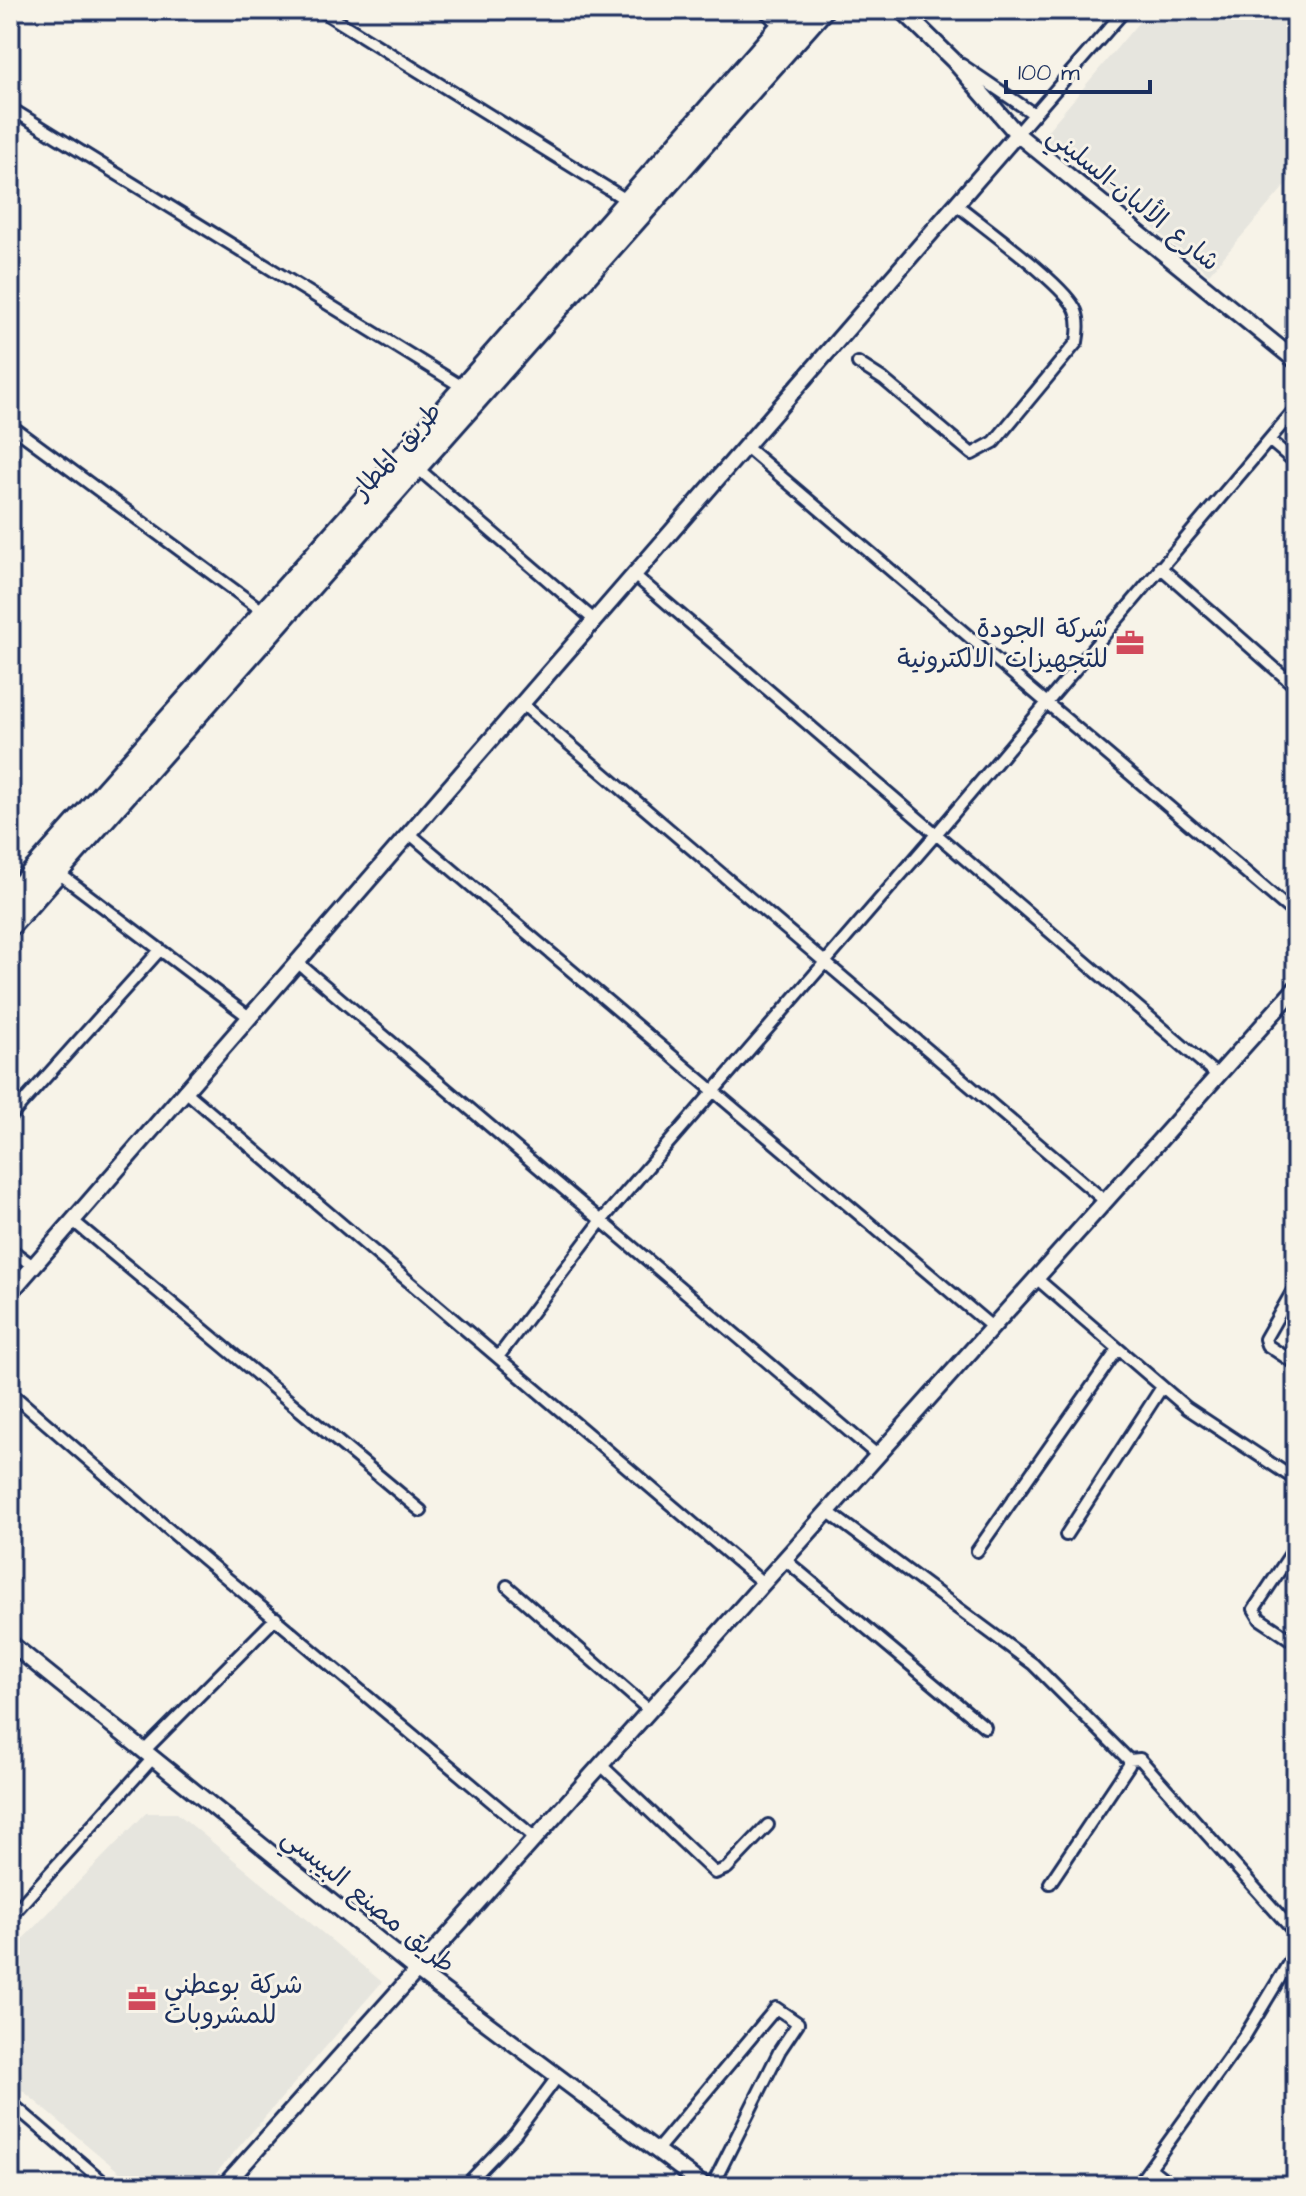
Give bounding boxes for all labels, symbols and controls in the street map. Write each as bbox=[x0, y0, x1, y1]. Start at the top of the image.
scale bar bbox=[1006, 44, 1150, 94]
text: 100 m bbox=[1018, 56, 1080, 90]
street label: شارع الألبان-السليني bbox=[1037, 117, 1228, 283]
street label: طريق المطار bbox=[342, 394, 450, 509]
place label: شركة الجودة للتجهيزات الالكترونية bbox=[897, 611, 1108, 677]
office icon: شركة الجودة للتجهيزات الالكترونية bbox=[1115, 628, 1145, 658]
street label: طريق مصنع البيبسي bbox=[272, 1820, 463, 1985]
place label: شركة بوعطني للمشروبات bbox=[164, 1967, 303, 2033]
office icon: شركة بوعطني للمشروبات bbox=[127, 1984, 157, 2014]

